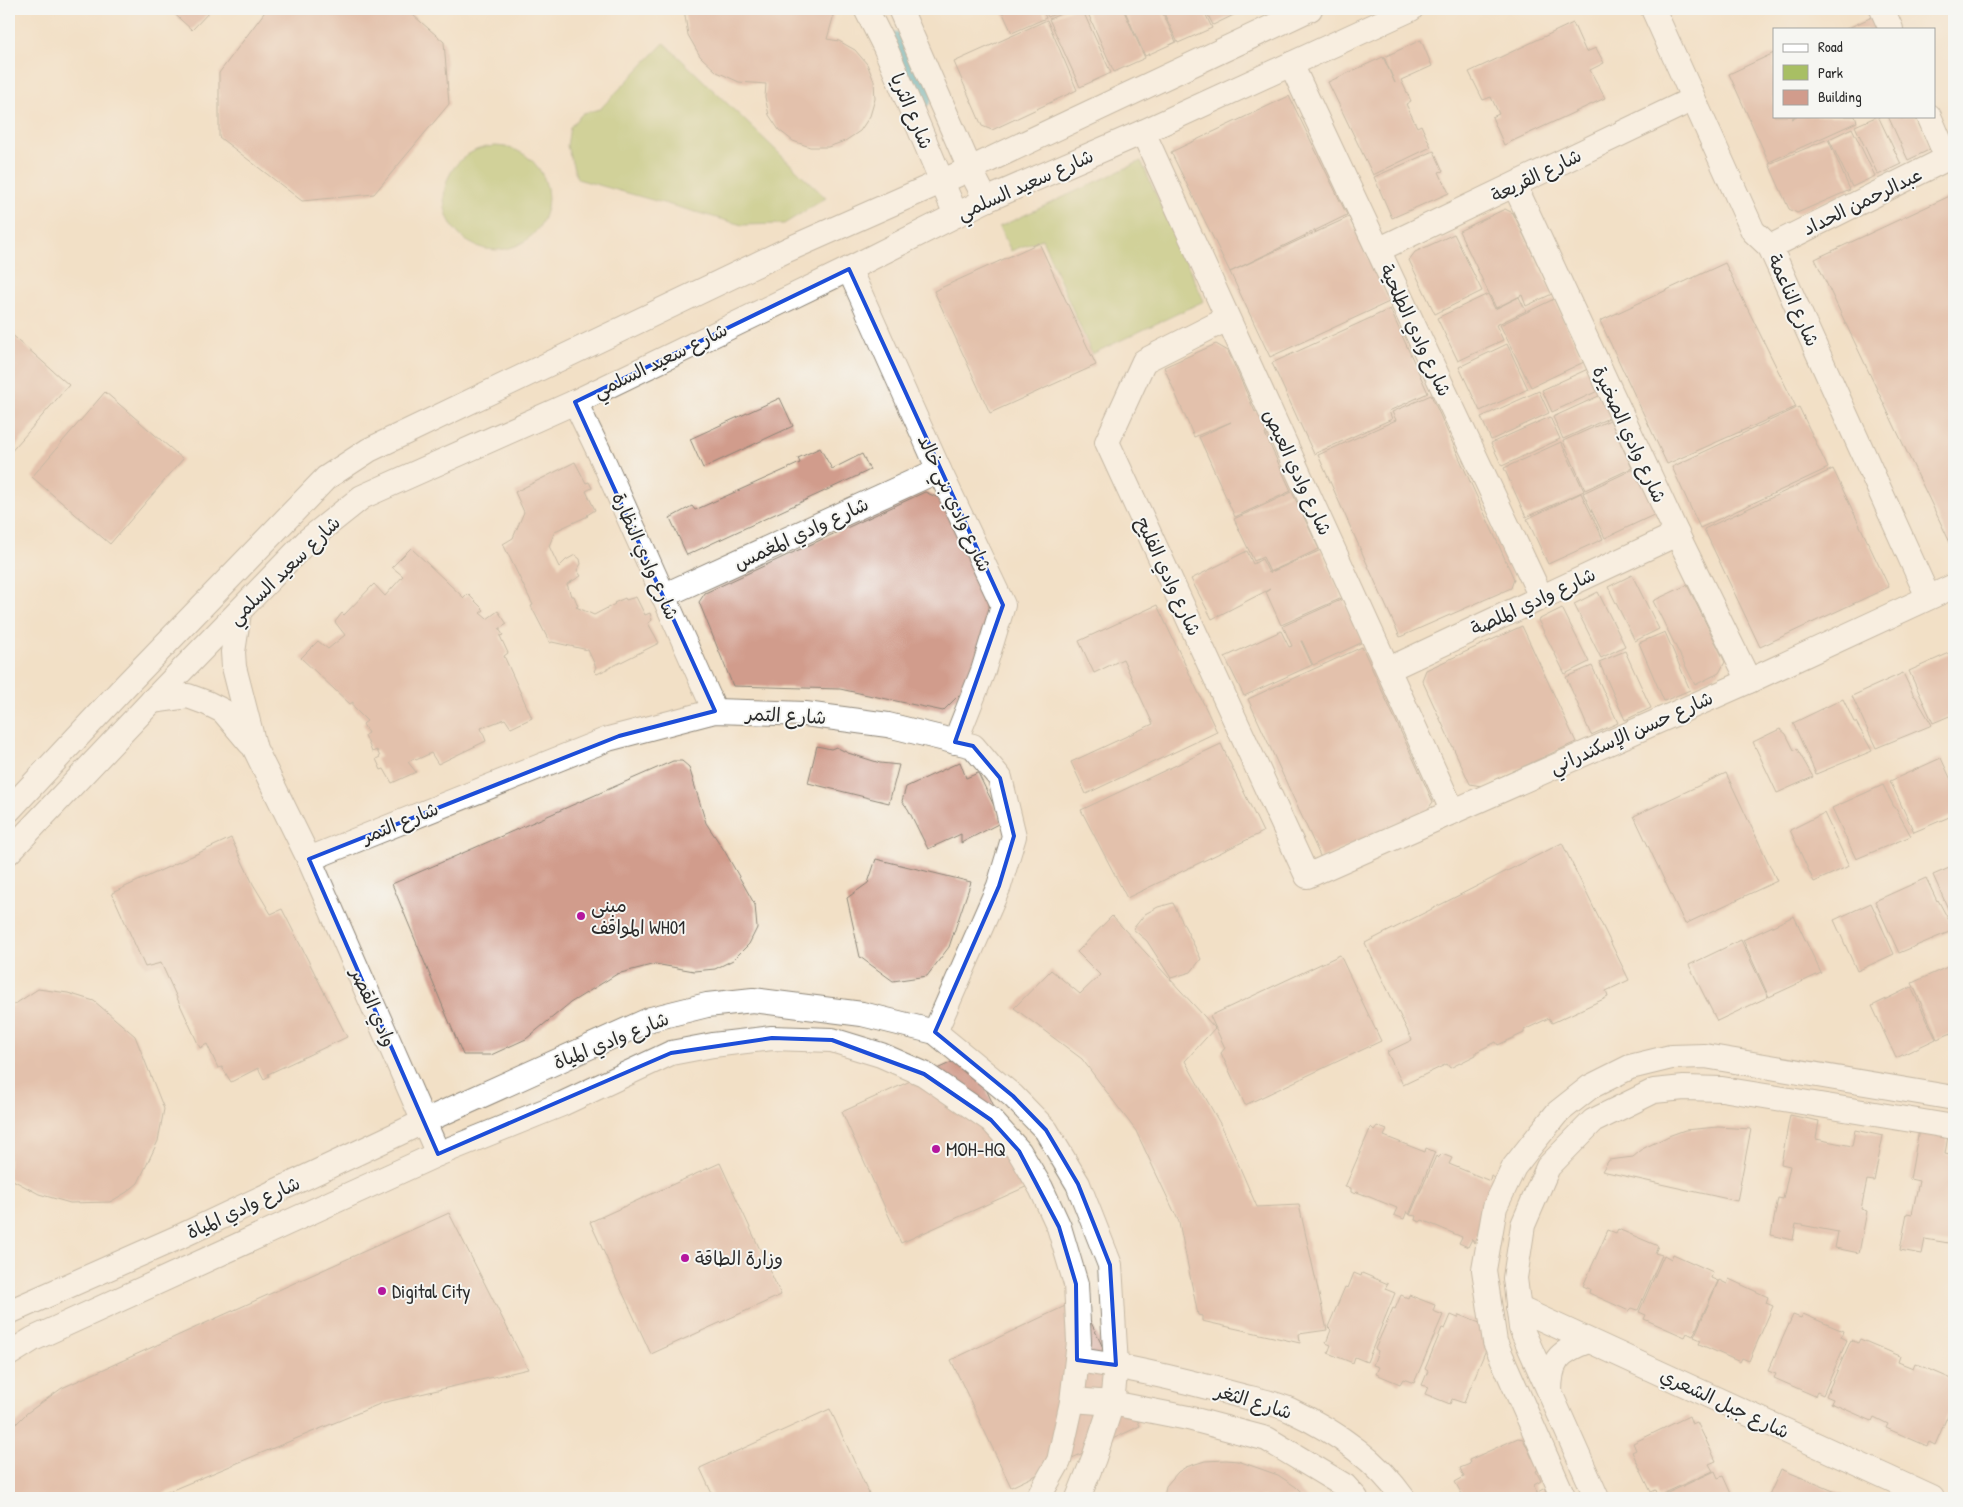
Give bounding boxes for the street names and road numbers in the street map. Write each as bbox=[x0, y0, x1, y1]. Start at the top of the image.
street label: شارع الثريا bbox=[883, 69, 940, 153]
street label: شارع سعيد السلمي bbox=[953, 142, 1099, 229]
street label: شارع القريعة bbox=[1486, 142, 1586, 209]
street label: عبدالرحمن الحداد bbox=[1798, 161, 1926, 241]
street label: شارع الناعمة bbox=[1761, 250, 1826, 351]
street label: شارع وادي الطلحية bbox=[1372, 260, 1458, 401]
street label: شارع سعيد السلمي bbox=[588, 316, 733, 407]
street label: شارع وادي الصخيرة bbox=[1585, 361, 1673, 508]
street label: شارع وادي العيص bbox=[1256, 405, 1339, 540]
street label: شارع وادي بني خالد bbox=[908, 430, 998, 578]
street label: شارع وادي النظارة bbox=[604, 488, 686, 625]
street label: شارع وادي المغمس bbox=[729, 490, 873, 577]
street label: شارع سعيد السلمي bbox=[222, 510, 349, 633]
street label: شارع وادي الفليح bbox=[1128, 512, 1208, 641]
street label: شارع وادي الملصة bbox=[1466, 561, 1600, 643]
street label: شارع حسن الإسكندراني bbox=[1545, 684, 1719, 783]
street label: شارع التمر bbox=[743, 700, 827, 731]
street label: شارع التمر bbox=[356, 795, 443, 851]
street label: وادي القصر bbox=[342, 962, 403, 1051]
street label: شارع وادي المياة bbox=[549, 1005, 673, 1077]
street label: شارع وادي المياة bbox=[182, 1169, 305, 1246]
street label: شارع جبل الشعري bbox=[1655, 1362, 1794, 1446]
street label: شارع الثغر bbox=[1210, 1376, 1295, 1426]

